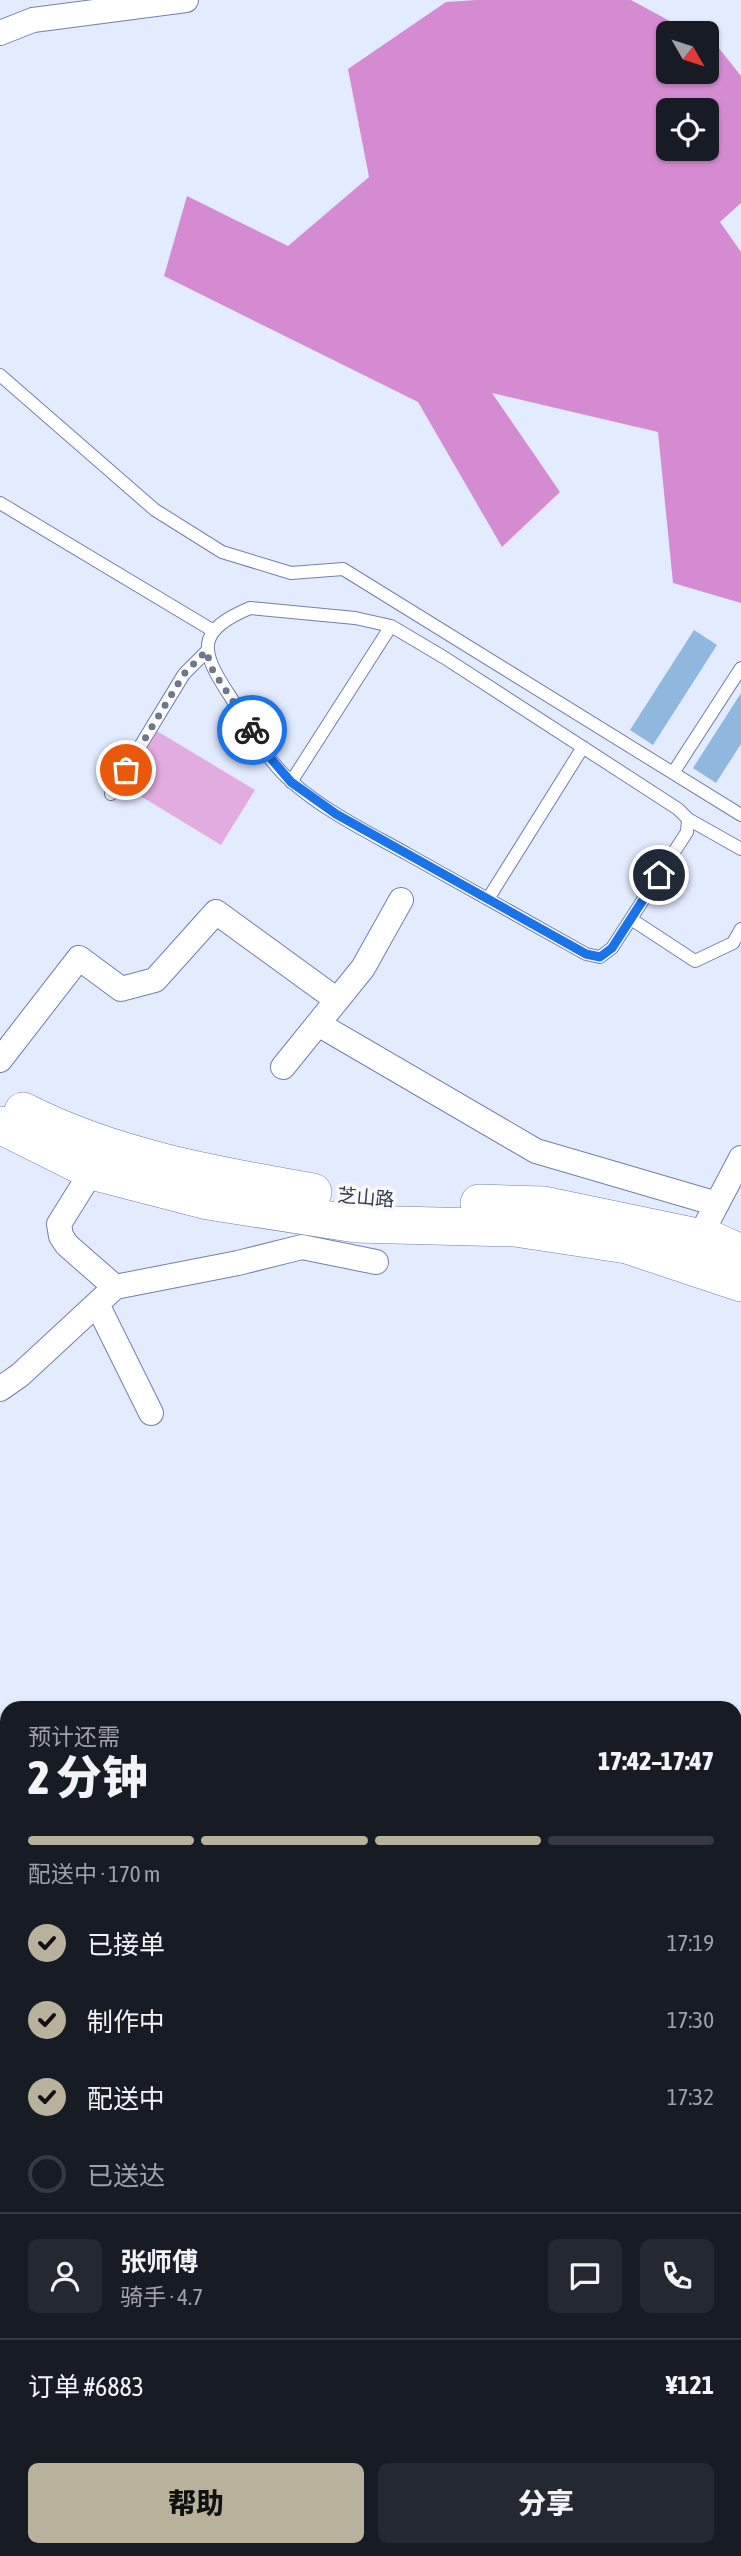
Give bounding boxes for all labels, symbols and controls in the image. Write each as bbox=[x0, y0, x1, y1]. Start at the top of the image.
north arrow bbox=[656, 21, 719, 84]
map controls bbox=[656, 21, 719, 161]
button: locate bbox=[656, 98, 719, 161]
courier bbox=[217, 695, 287, 765]
icon: bike bbox=[233, 711, 271, 749]
pin bbox=[96, 740, 156, 800]
icon: bag bbox=[107, 751, 145, 789]
pin bbox=[629, 845, 689, 905]
icon: home bbox=[640, 856, 678, 894]
street label: 芝山路 bbox=[337, 1184, 395, 1210]
text: 预计还需 bbox=[28, 1724, 120, 1750]
text: 17:42–17:47 bbox=[598, 1746, 714, 1776]
text: 2 分钟 bbox=[28, 1751, 148, 1804]
text: 配送中 · 170 m bbox=[28, 1861, 160, 1887]
icon: check bbox=[28, 1924, 66, 1962]
text: 已接单 bbox=[87, 1930, 165, 1960]
text: 17:19 bbox=[667, 1930, 714, 1956]
icon: check bbox=[28, 2001, 66, 2039]
text: 制作中 bbox=[87, 2007, 165, 2037]
text: 17:30 bbox=[667, 2007, 714, 2033]
icon: check bbox=[28, 2078, 66, 2116]
text: 配送中 bbox=[87, 2084, 165, 2114]
text: 17:32 bbox=[667, 2084, 714, 2110]
text: 已送达 bbox=[87, 2161, 165, 2191]
button: person bbox=[28, 2239, 102, 2313]
button: chat bbox=[548, 2239, 622, 2313]
button: phone bbox=[640, 2239, 714, 2313]
text: 张师傅 bbox=[120, 2247, 198, 2277]
text: 骑手 · 4.7 bbox=[120, 2284, 203, 2310]
text: ¥121 bbox=[666, 2370, 714, 2400]
text: 订单 #6883 bbox=[28, 2372, 144, 2402]
button: 帮助 bbox=[28, 2463, 364, 2543]
button: 分享 bbox=[378, 2463, 714, 2543]

